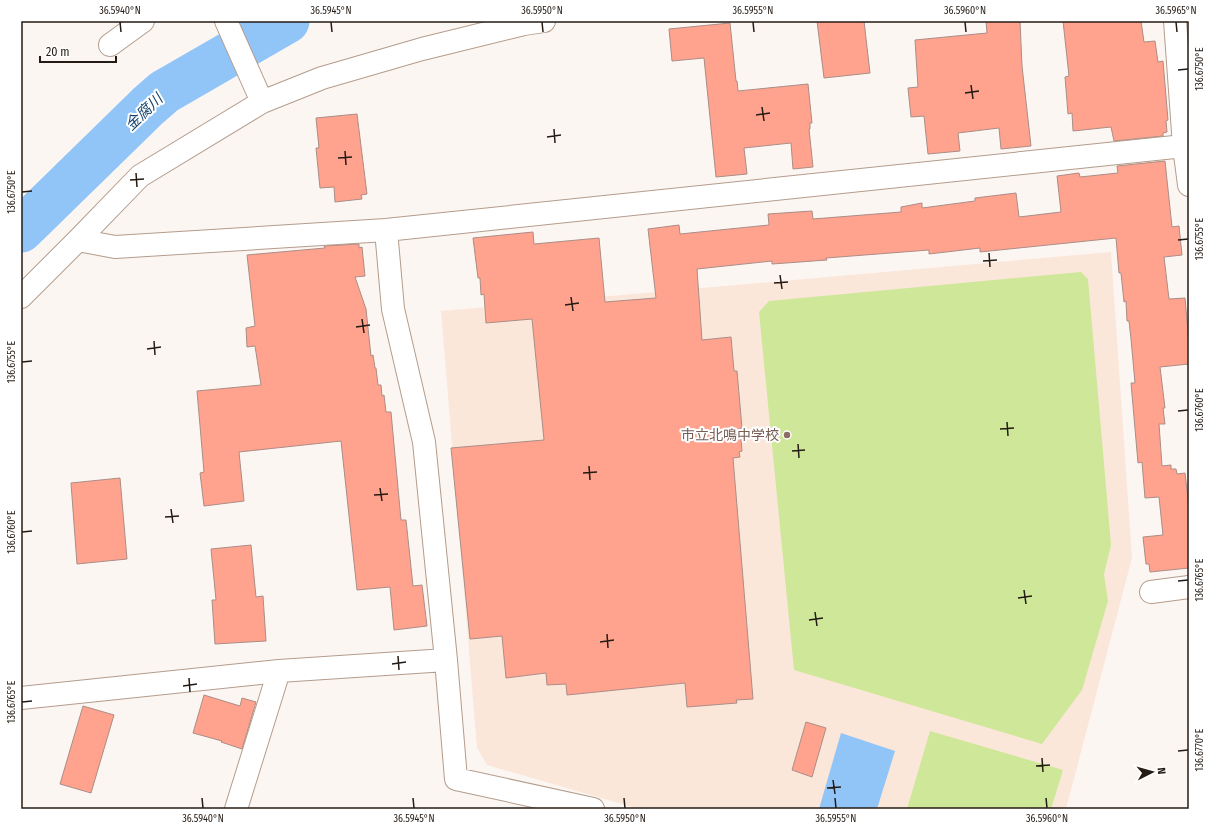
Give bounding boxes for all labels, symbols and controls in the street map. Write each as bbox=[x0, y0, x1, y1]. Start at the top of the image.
text: 36.5940°N bbox=[99, 5, 141, 17]
text: 36.5945°N bbox=[311, 5, 351, 17]
text: 36.5950°N bbox=[521, 5, 563, 17]
text: 36.5955°N bbox=[733, 5, 773, 17]
text: 36.5960°N bbox=[944, 5, 986, 17]
text: 36.5965°N bbox=[1155, 5, 1197, 17]
scale bar bbox=[40, 38, 116, 64]
text: 20 m bbox=[46, 45, 70, 59]
text: 136.6750°E bbox=[1194, 47, 1206, 91]
water label: 金腐川 bbox=[122, 89, 168, 134]
text: 136.6750°E bbox=[6, 170, 18, 214]
text: 136.6755°E bbox=[1194, 217, 1206, 260]
text: 136.6755°E bbox=[6, 340, 18, 383]
text: 136.6760°E bbox=[1194, 388, 1206, 432]
place label: 市立北鳴中学校 bbox=[681, 427, 779, 444]
marker: 市立北鳴中学校 bbox=[782, 430, 792, 440]
text: 136.6760°E bbox=[6, 510, 18, 554]
text: 136.6765°E bbox=[1194, 558, 1206, 601]
text: 136.6765°E bbox=[6, 680, 18, 723]
text: 136.6770°E bbox=[1194, 728, 1206, 771]
north arrow bbox=[1132, 752, 1172, 792]
text: N bbox=[1155, 767, 1168, 775]
text: 36.5940°N bbox=[182, 813, 224, 825]
text: 36.5945°N bbox=[394, 813, 434, 825]
text: 36.5950°N bbox=[604, 813, 646, 825]
text: 36.5955°N bbox=[816, 813, 856, 825]
text: 36.5960°N bbox=[1026, 813, 1068, 825]

